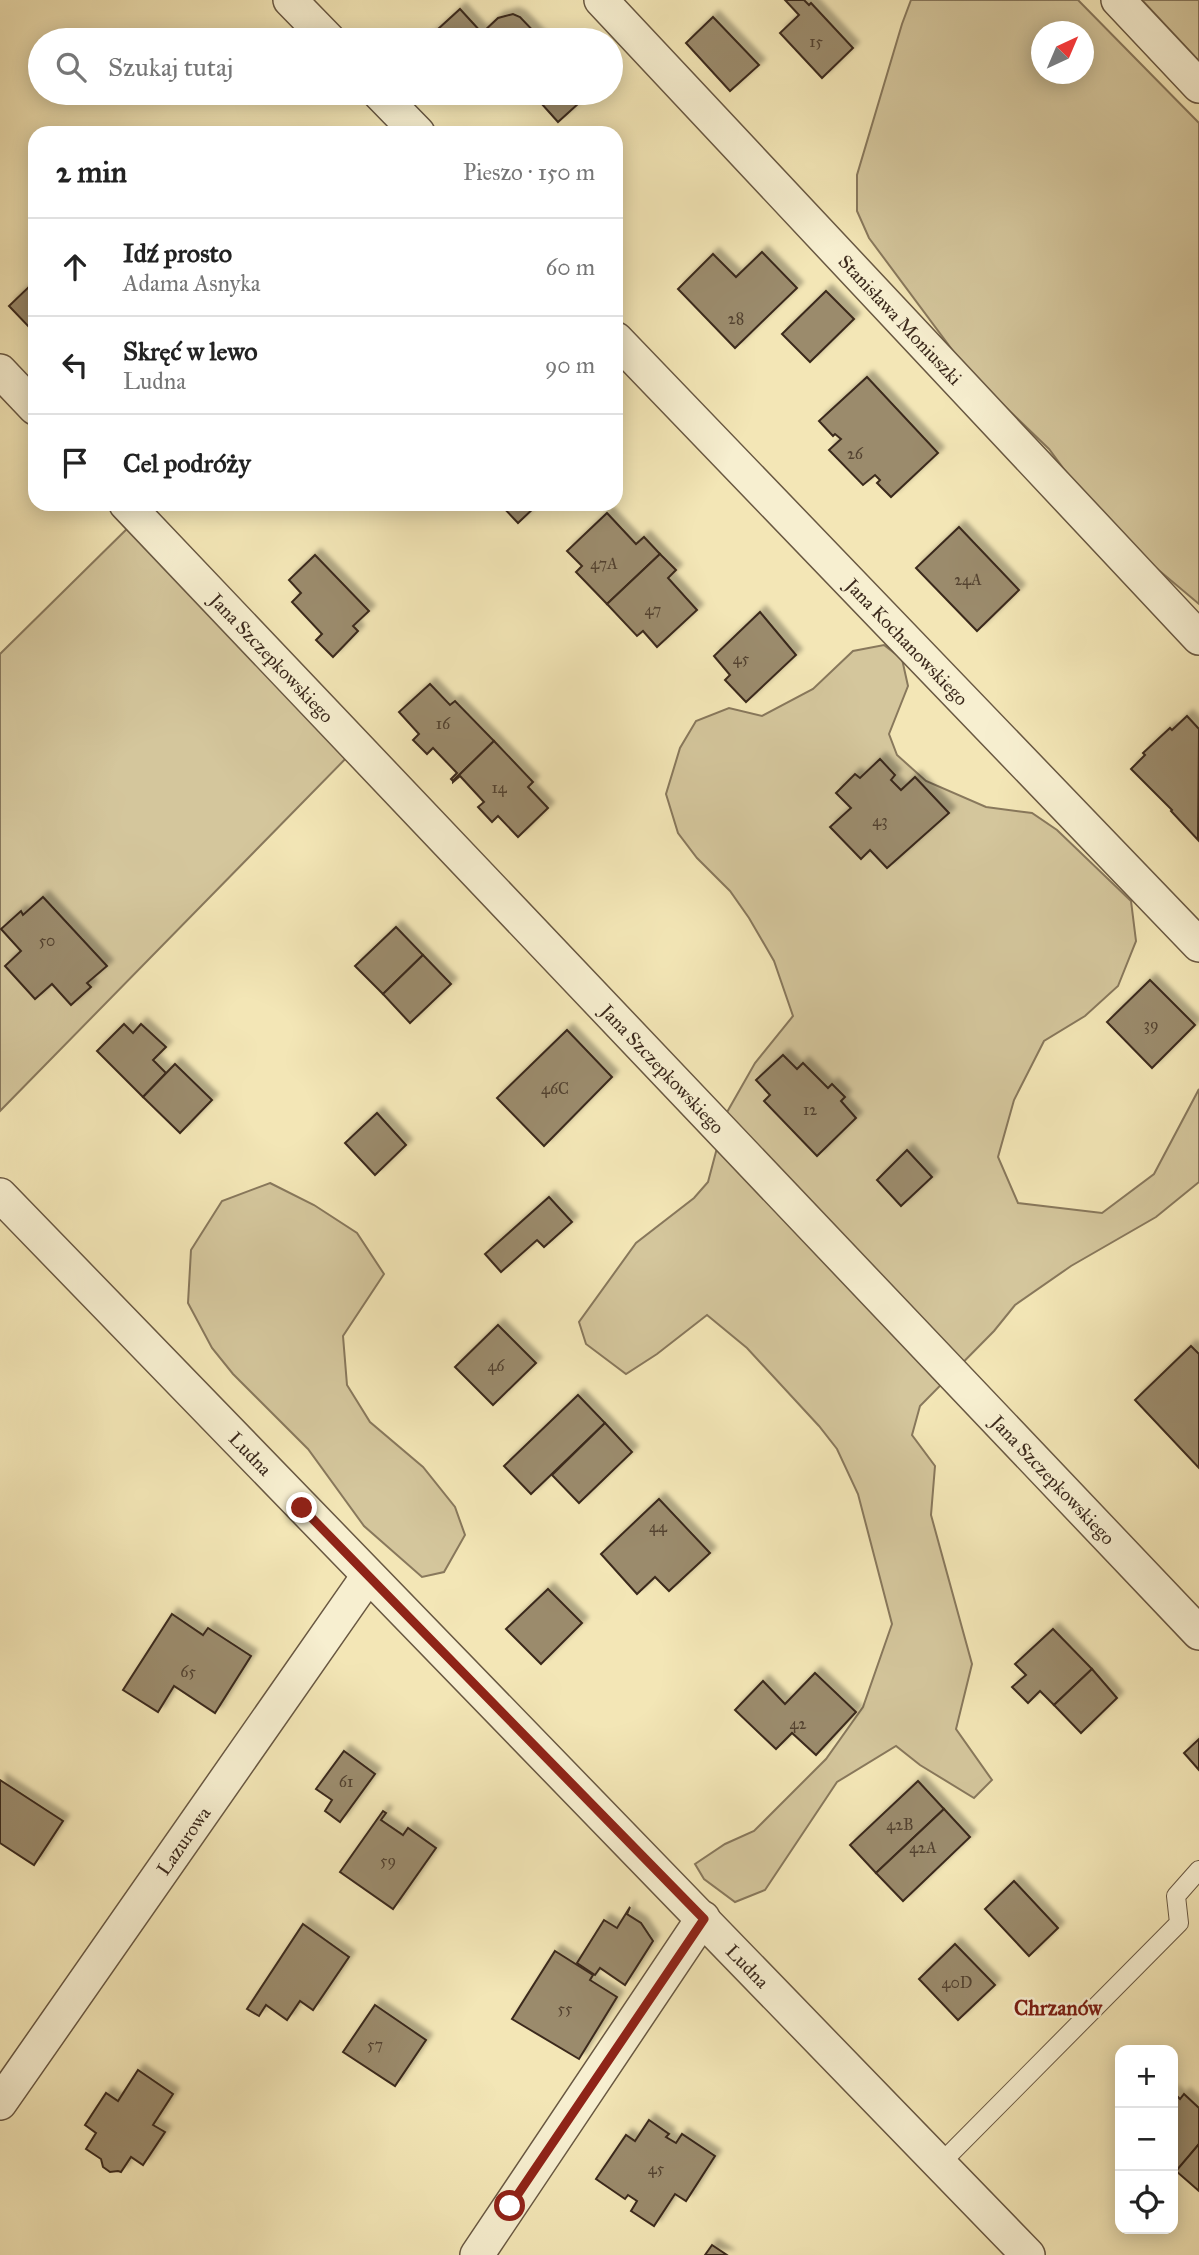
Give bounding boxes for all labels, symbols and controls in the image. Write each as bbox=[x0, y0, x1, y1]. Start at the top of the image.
north arrow bbox=[1031, 21, 1094, 84]
search box bbox=[28, 28, 623, 105]
house number: 15 bbox=[809, 32, 823, 51]
icon: search bbox=[52, 48, 90, 86]
text: Szukaj tutaj bbox=[108, 51, 233, 83]
text: 2 min bbox=[56, 154, 127, 190]
text: Pieszo · 150 m bbox=[463, 158, 595, 186]
text: Idź prosto bbox=[123, 237, 232, 269]
icon: ahead bbox=[56, 248, 94, 286]
street label: Stanisława Moniuszki bbox=[834, 250, 967, 390]
text: 60 m bbox=[546, 253, 595, 281]
text: Adama Asnyka bbox=[123, 269, 261, 297]
house number: 28 bbox=[728, 309, 744, 328]
text: Skręć w lewo bbox=[123, 335, 258, 367]
icon: left bbox=[56, 346, 94, 384]
text: 90 m bbox=[545, 351, 595, 379]
text: Ludna bbox=[123, 367, 186, 395]
icon: arrive bbox=[56, 444, 94, 482]
house number: 26 bbox=[847, 444, 864, 463]
text: Cel podróży bbox=[123, 447, 251, 479]
house number: 47A bbox=[590, 554, 618, 573]
house number: 24A bbox=[954, 570, 982, 589]
street label: Jana Kochanowskiego bbox=[839, 572, 973, 710]
street label: Jana Szczepkowskiego bbox=[203, 587, 339, 728]
house number: 47 bbox=[645, 600, 661, 619]
house number: 45 bbox=[733, 649, 750, 668]
house number: 16 bbox=[436, 714, 451, 733]
house number: 14 bbox=[491, 778, 508, 797]
house number: 43 bbox=[872, 811, 888, 830]
house number: 50 bbox=[39, 931, 55, 950]
street label: Jana Szczepkowskiego bbox=[593, 998, 729, 1139]
house number: 39 bbox=[1144, 1015, 1159, 1034]
house number: 46C bbox=[541, 1079, 569, 1098]
house number: 12 bbox=[803, 1100, 817, 1119]
house number: 46 bbox=[487, 1356, 505, 1375]
street label: Jana Szczepkowskiego bbox=[984, 1409, 1120, 1550]
street label: Ludna bbox=[224, 1427, 277, 1481]
route end bbox=[286, 1492, 317, 1523]
house number: 44 bbox=[649, 1517, 668, 1536]
house number: 65 bbox=[180, 1662, 196, 1681]
house number: 42 bbox=[790, 1714, 807, 1733]
house number: 61 bbox=[339, 1772, 353, 1791]
street label: Lazurowa bbox=[152, 1802, 216, 1880]
house number: 42B bbox=[886, 1815, 914, 1834]
house number: 42A bbox=[909, 1838, 937, 1857]
house number: 59 bbox=[380, 1851, 396, 1870]
street label: Ludna bbox=[721, 1940, 774, 1994]
house number: 40D bbox=[942, 1973, 972, 1992]
district label: Chrzanów bbox=[1014, 1995, 1103, 2021]
house number: 55 bbox=[558, 1999, 573, 2018]
house number: 57 bbox=[367, 2035, 383, 2054]
map controls bbox=[1115, 2045, 1178, 2234]
button: + bbox=[1115, 2045, 1178, 2108]
button: − bbox=[1115, 2108, 1178, 2171]
house number: 45 bbox=[648, 2159, 665, 2178]
button: locate bbox=[1115, 2171, 1178, 2234]
route start bbox=[494, 2190, 525, 2221]

